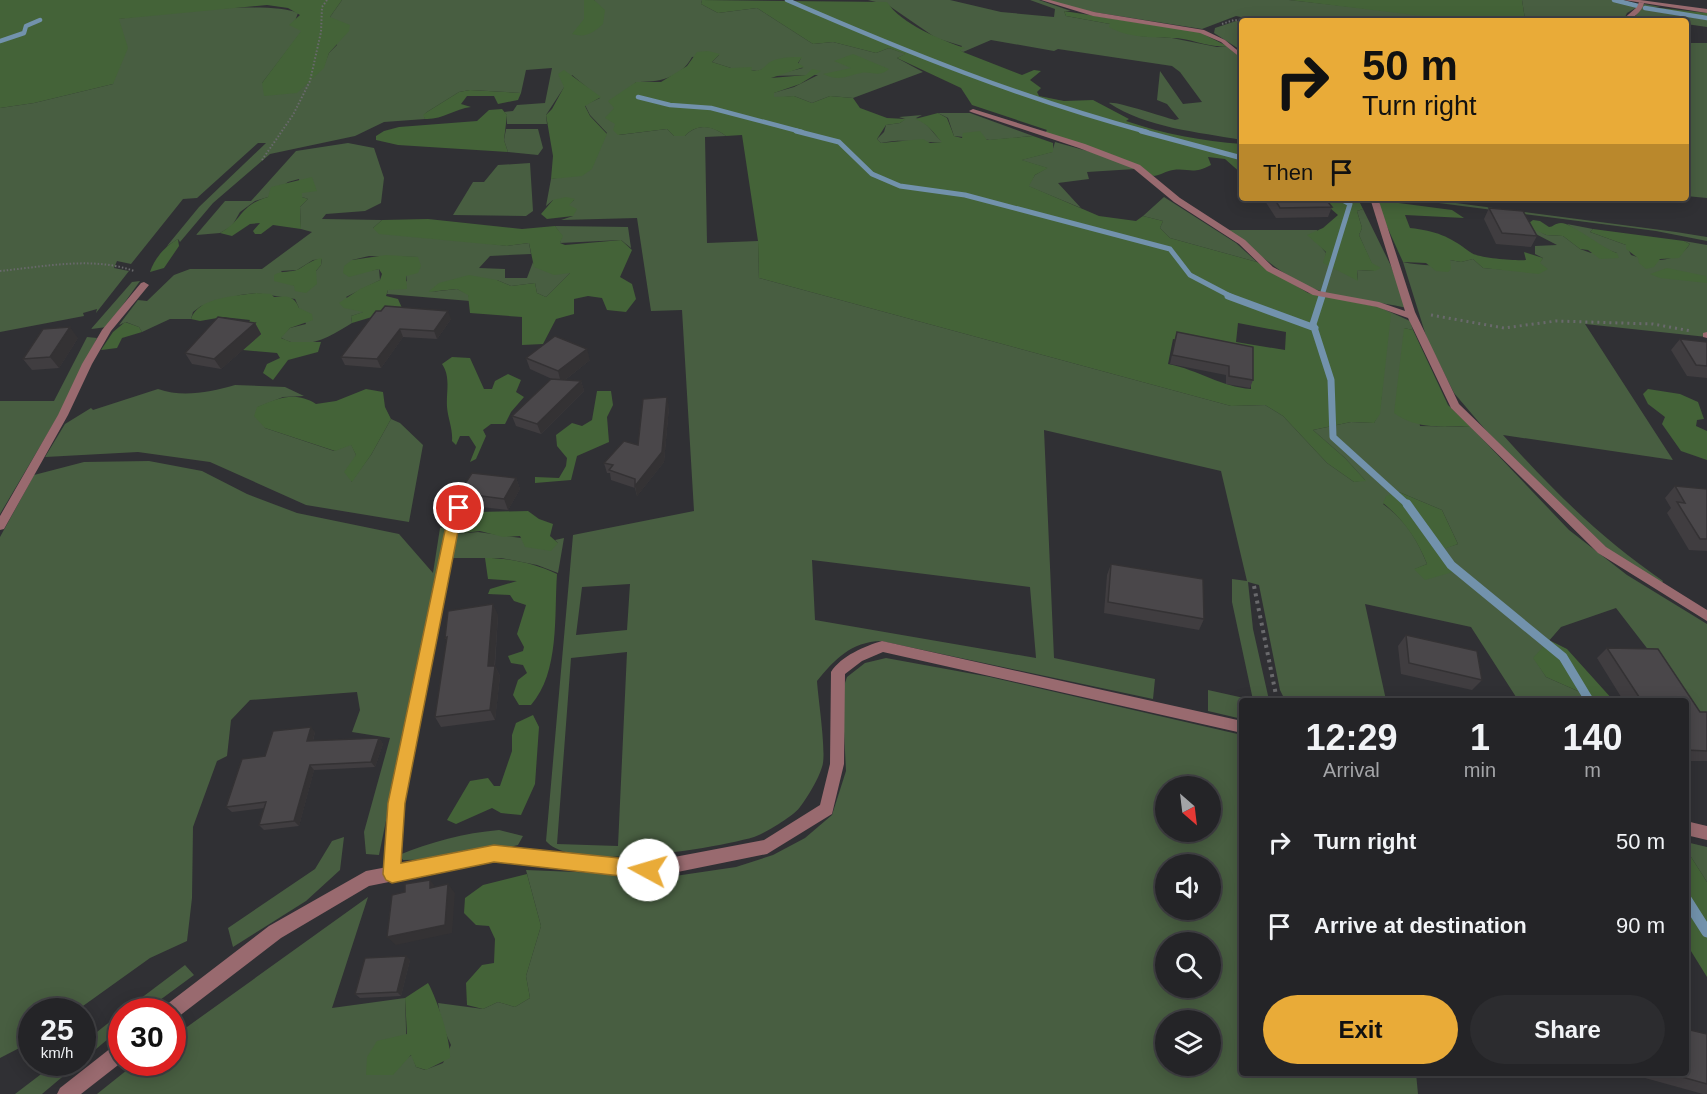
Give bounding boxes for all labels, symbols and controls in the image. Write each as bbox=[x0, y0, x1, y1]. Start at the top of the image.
icon: right bbox=[1263, 42, 1341, 120]
text: 50 m bbox=[1362, 42, 1458, 89]
text: Turn right bbox=[1362, 91, 1477, 121]
icon: arrive bbox=[1325, 156, 1358, 189]
text: Then bbox=[1263, 160, 1313, 185]
pin bbox=[433, 482, 484, 533]
icon: arrive bbox=[442, 491, 475, 524]
text: 12:29 bbox=[1305, 717, 1397, 758]
text: 1 bbox=[1470, 717, 1490, 758]
text: 140 bbox=[1562, 717, 1623, 758]
text: Arrival bbox=[1323, 759, 1380, 781]
text: min bbox=[1464, 759, 1496, 781]
text: m bbox=[1584, 759, 1601, 781]
north arrow bbox=[1155, 776, 1221, 842]
map controls bbox=[1155, 776, 1221, 1076]
icon: right bbox=[1263, 826, 1296, 859]
text: Turn right bbox=[1314, 829, 1416, 854]
text: 50 m bbox=[1616, 829, 1665, 854]
position arrow bbox=[616, 838, 680, 902]
button: sound bbox=[1155, 854, 1221, 920]
icon: arrive bbox=[1263, 910, 1296, 943]
text: Arrive at destination bbox=[1314, 913, 1527, 938]
text: 90 m bbox=[1616, 913, 1665, 938]
button: search bbox=[1155, 932, 1221, 998]
button: Exit bbox=[1263, 995, 1458, 1064]
button: Share bbox=[1470, 995, 1665, 1064]
speed limit sign: 30 bbox=[108, 998, 186, 1076]
button: layers bbox=[1155, 1010, 1221, 1076]
text: 25 bbox=[40, 1013, 74, 1046]
text: km/h bbox=[41, 1044, 73, 1061]

